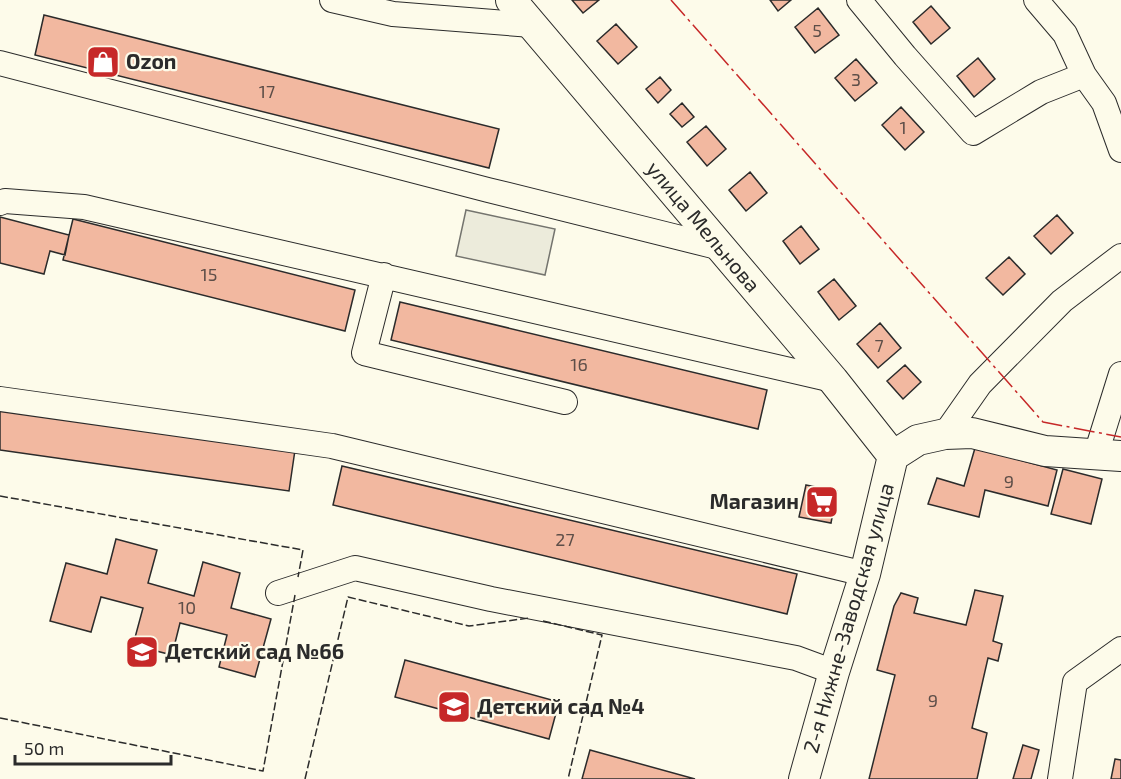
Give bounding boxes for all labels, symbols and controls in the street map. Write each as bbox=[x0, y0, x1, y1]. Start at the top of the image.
house number: 5 bbox=[812, 19, 822, 41]
shop icon: Ozon bbox=[85, 44, 121, 80]
place label: Ozon bbox=[126, 48, 176, 73]
house number: 3 bbox=[851, 68, 861, 90]
house number: 17 bbox=[259, 80, 275, 102]
house number: 1 bbox=[899, 116, 907, 138]
street label: улица Мельнова bbox=[641, 156, 766, 297]
house number: 15 bbox=[201, 263, 217, 285]
house number: 7 bbox=[874, 334, 884, 356]
house number: 16 bbox=[570, 353, 588, 375]
house number: 9 bbox=[1004, 470, 1014, 492]
street label: 2-я Нижне-Заводская улица bbox=[797, 480, 899, 756]
supermarket icon: Магазин bbox=[804, 484, 840, 520]
place label: Магазин bbox=[710, 488, 799, 513]
house number: 27 bbox=[555, 528, 575, 550]
house number: 10 bbox=[178, 596, 196, 618]
school or university icon: Детский сад №66 bbox=[124, 634, 160, 670]
place label: Детский сад №66 bbox=[165, 638, 344, 663]
school or university icon: Детский сад №4 bbox=[436, 689, 472, 725]
house number: 9 bbox=[928, 689, 938, 711]
place label: Детский сад №4 bbox=[477, 693, 645, 718]
scale bar bbox=[15, 728, 171, 766]
text: 50 m bbox=[24, 737, 64, 759]

